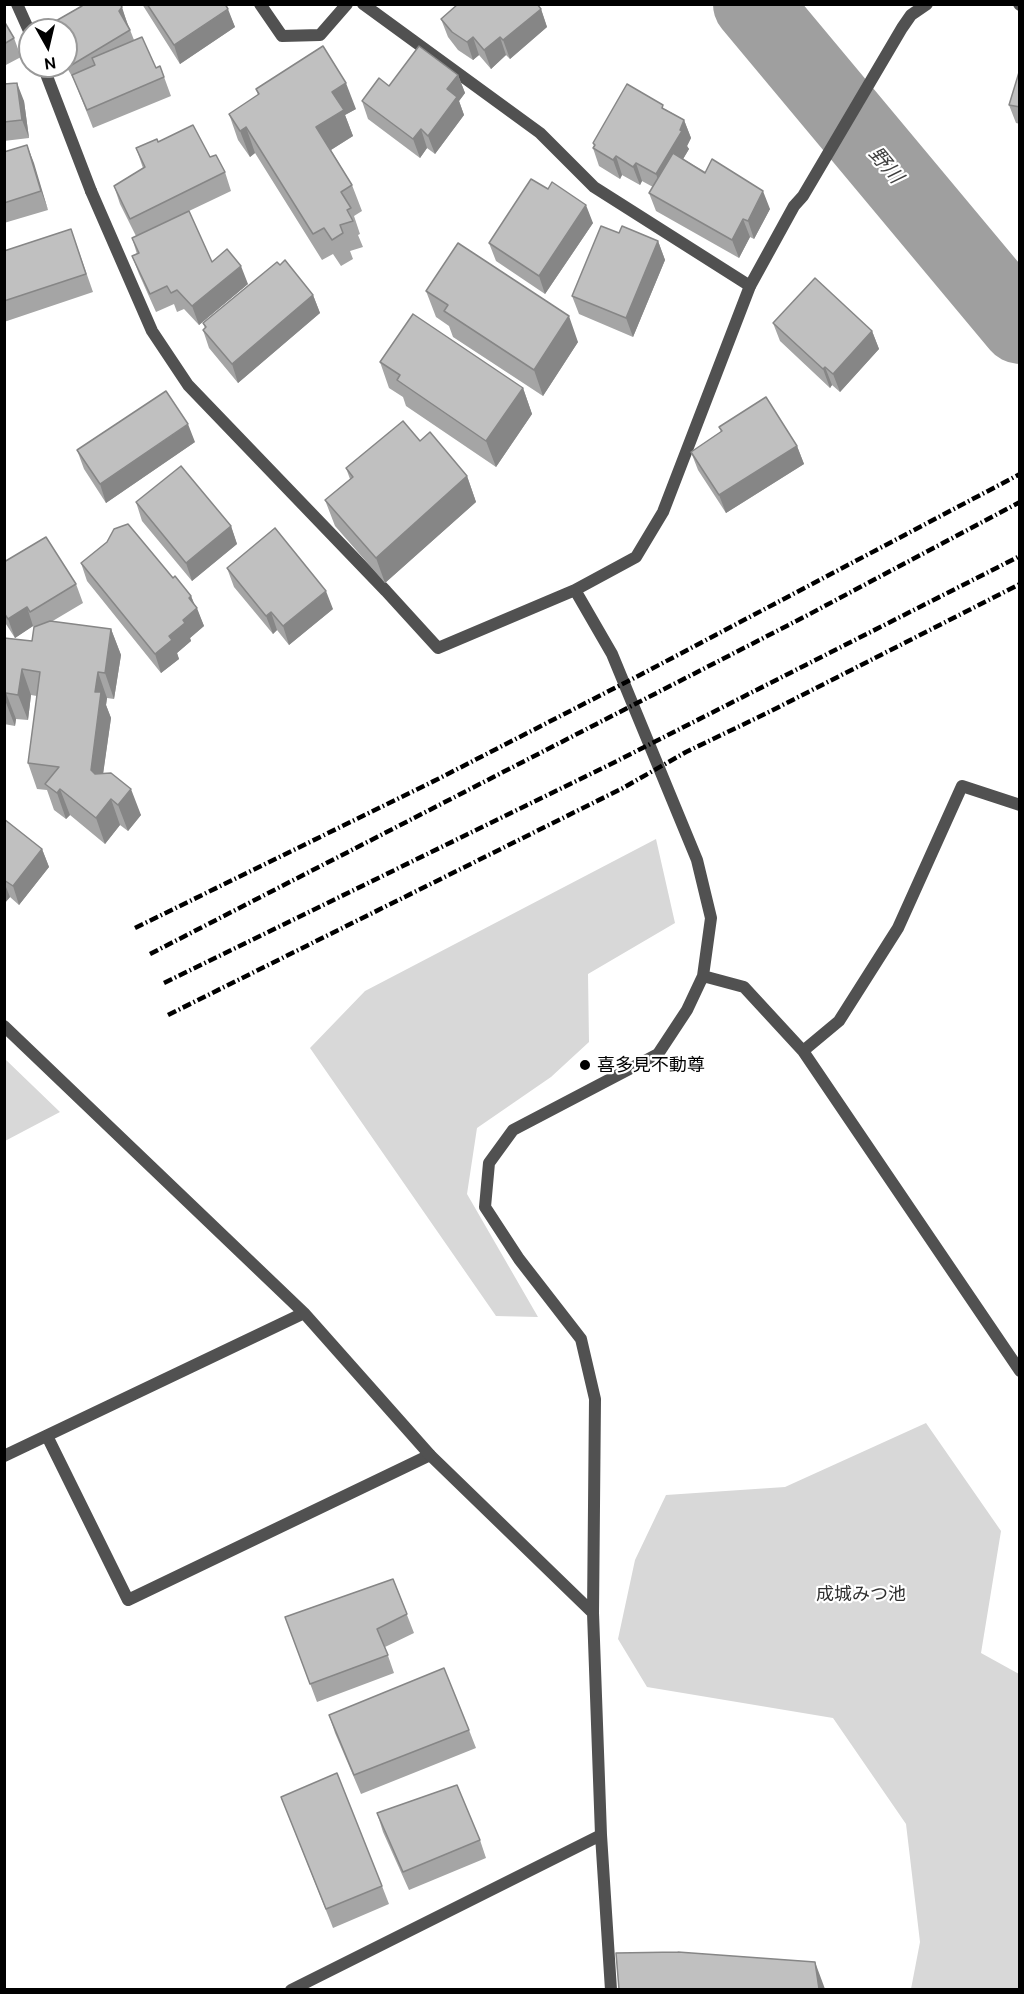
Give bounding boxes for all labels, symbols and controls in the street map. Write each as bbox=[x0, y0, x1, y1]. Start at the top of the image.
north arrow bbox=[18, 18, 78, 78]
text: N bbox=[43, 54, 57, 74]
water label: 野川 bbox=[864, 142, 908, 188]
place label: 喜多見不動尊 bbox=[597, 1054, 705, 1076]
marker: 喜多見不動尊 bbox=[578, 1058, 592, 1072]
park label: 成城みつ池 bbox=[816, 1583, 906, 1605]

